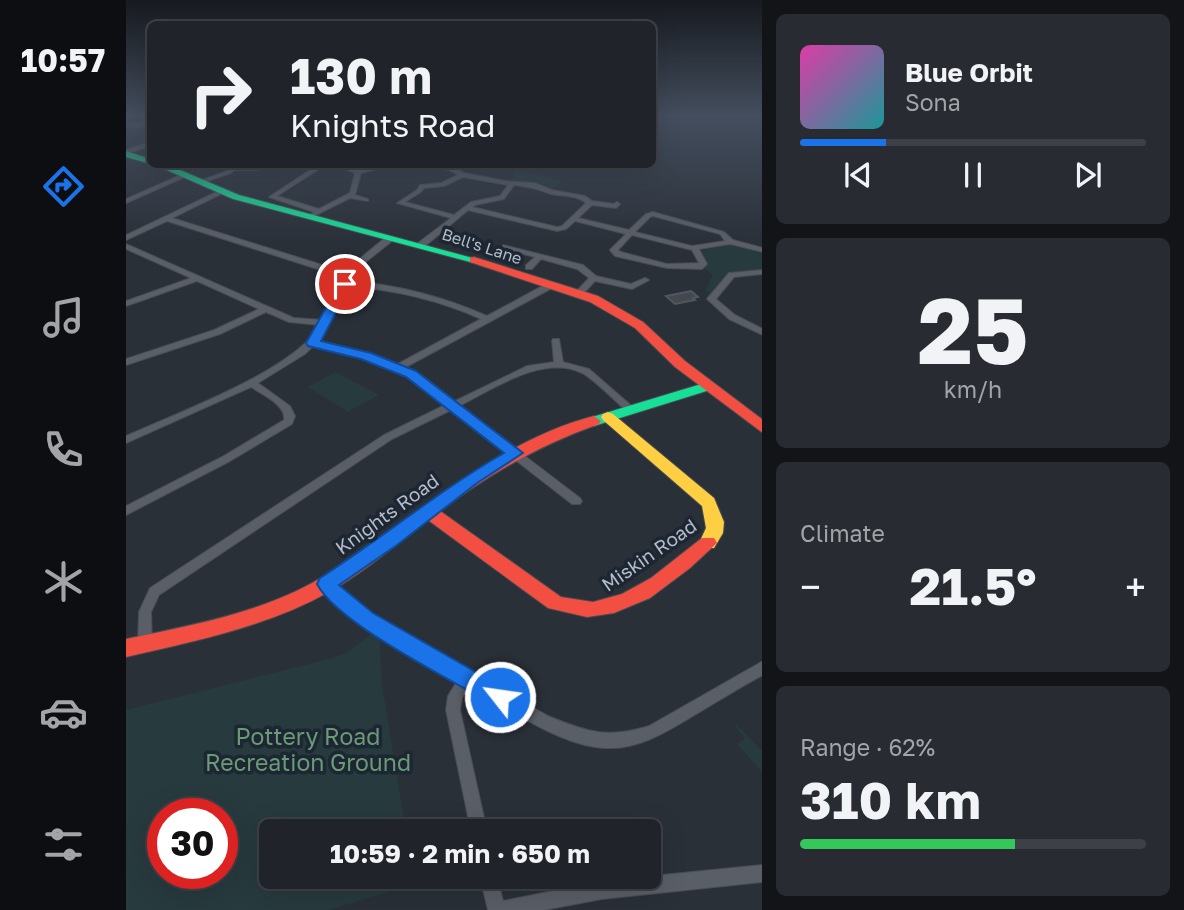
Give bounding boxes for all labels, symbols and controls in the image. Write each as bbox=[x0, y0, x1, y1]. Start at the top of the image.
text: 10:57 bbox=[21, 41, 105, 79]
text: 130 m bbox=[290, 46, 432, 105]
icon: right bbox=[175, 49, 266, 140]
text: Blue Orbit bbox=[905, 57, 1033, 88]
text: Sona bbox=[905, 88, 961, 116]
text: Knights Road bbox=[290, 106, 496, 144]
icon: previous bbox=[839, 156, 877, 194]
icon: pause bbox=[954, 156, 992, 194]
icon: next bbox=[1069, 156, 1107, 194]
icon: directions bbox=[39, 162, 88, 211]
street label: Bell's Lane bbox=[439, 224, 525, 268]
pin bbox=[315, 254, 375, 314]
icon: arrive bbox=[326, 265, 364, 303]
text: 25 bbox=[917, 275, 1029, 384]
icon: music bbox=[39, 293, 88, 342]
text: km/h bbox=[944, 375, 1002, 403]
icon: phone bbox=[39, 425, 88, 474]
street label: Knights Road bbox=[331, 468, 443, 559]
street label: Miskin Road bbox=[597, 514, 700, 596]
text: Climate bbox=[800, 519, 885, 547]
text: 21.5° bbox=[909, 554, 1037, 616]
icon: climate bbox=[39, 557, 88, 606]
text: − bbox=[800, 564, 821, 609]
text: + bbox=[1125, 564, 1146, 609]
position arrow bbox=[463, 660, 537, 734]
icon: car bbox=[39, 688, 88, 737]
park label: Pottery Road Recreation Ground bbox=[205, 722, 411, 776]
text: Range · 62% bbox=[800, 733, 935, 761]
text: 310 km bbox=[800, 768, 981, 830]
speed limit sign: 30 bbox=[147, 798, 238, 889]
icon: filters bbox=[39, 820, 88, 869]
text: 10:59 · 2 min · 650 m bbox=[330, 838, 590, 869]

